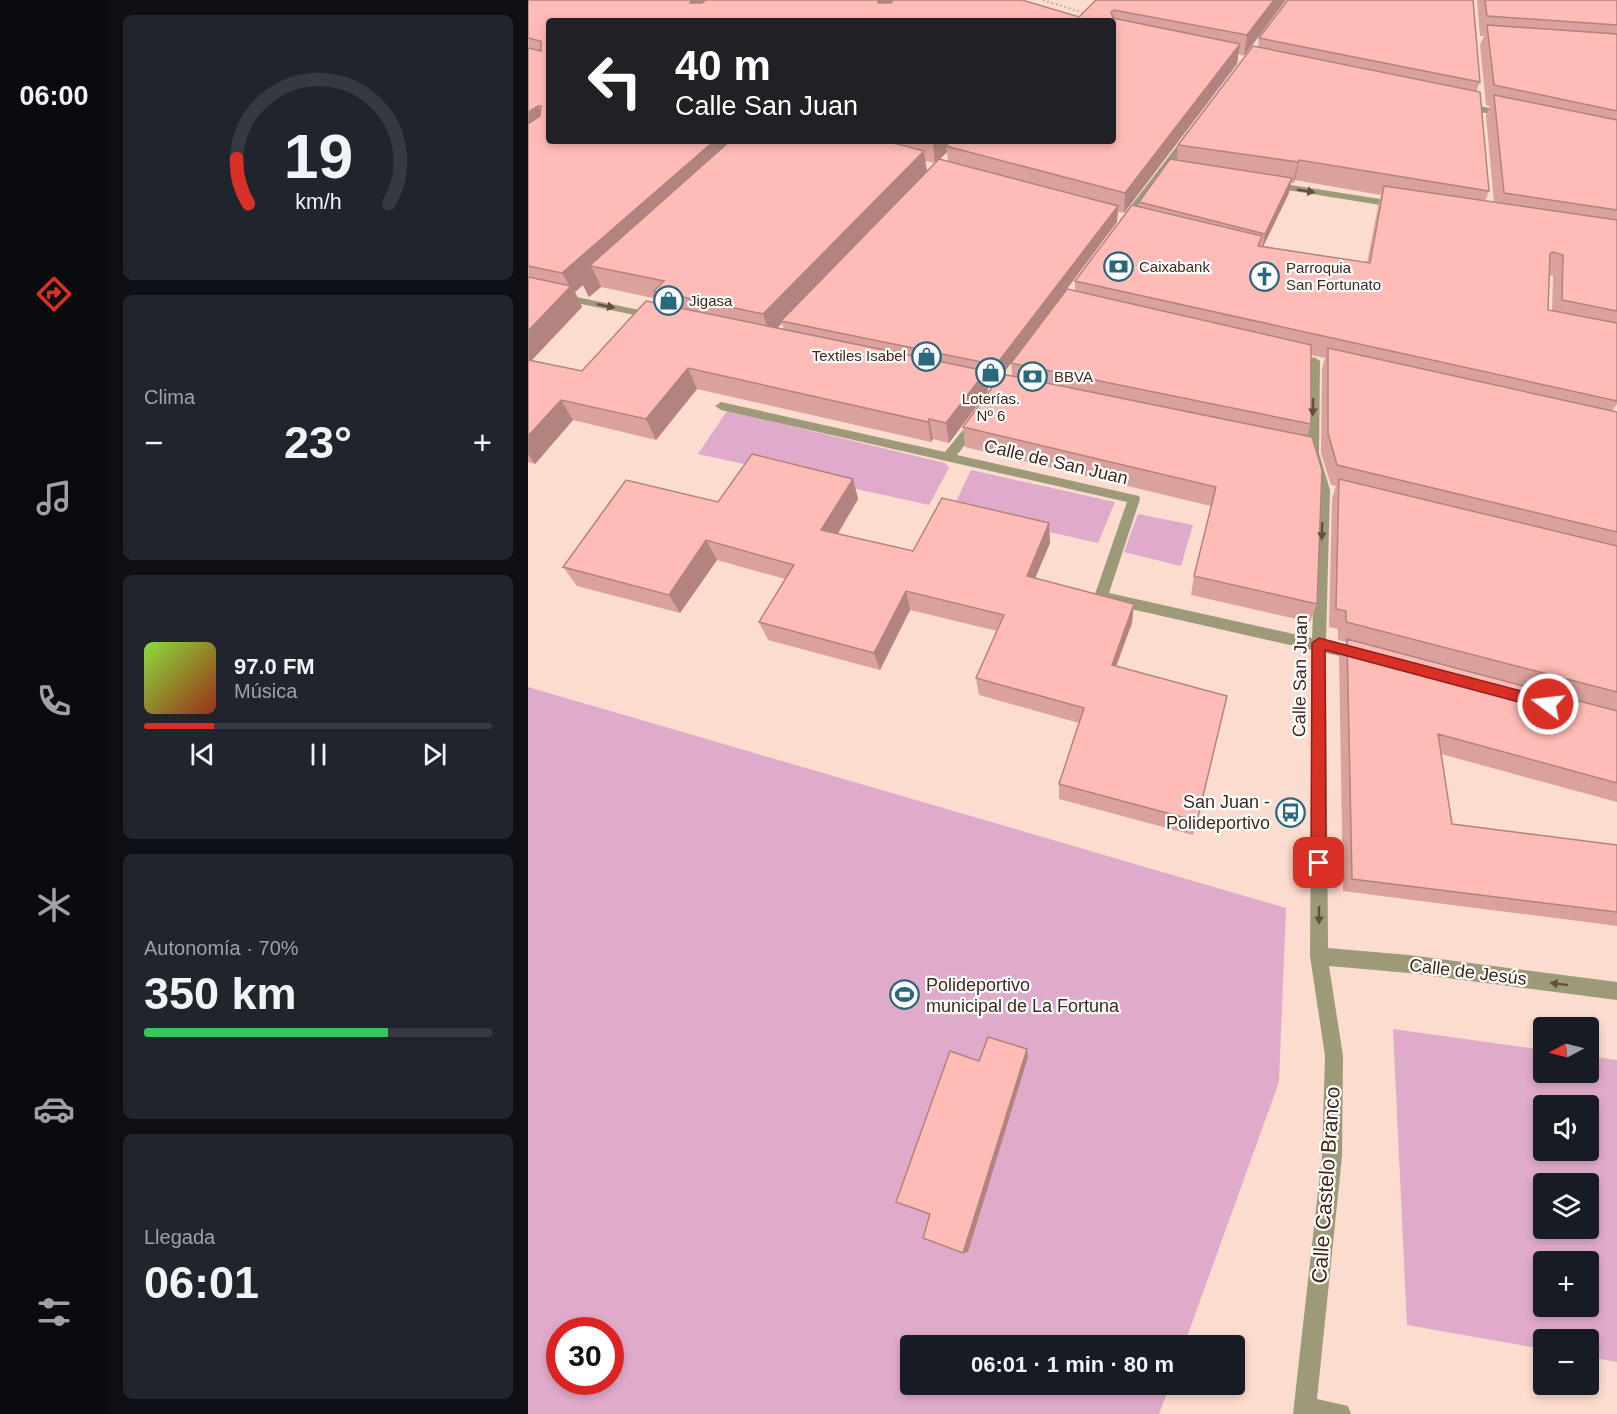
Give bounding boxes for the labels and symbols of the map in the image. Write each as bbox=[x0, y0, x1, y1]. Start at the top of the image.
one-way arrow bbox=[1296, 186, 1315, 195]
bank icon: Caixabank bbox=[1102, 251, 1134, 283]
place label: Caixabank bbox=[1139, 258, 1210, 275]
place label: Parroquia San Fortunato bbox=[1286, 259, 1381, 293]
church icon: Parroquia San Fortunato bbox=[1249, 261, 1281, 293]
shop icon: Jigasa bbox=[652, 285, 684, 317]
place label: Jigasa bbox=[689, 292, 733, 309]
one-way arrow bbox=[597, 302, 616, 311]
shop icon: Textiles Isabel bbox=[911, 340, 943, 372]
place label: Textiles Isabel bbox=[812, 347, 906, 364]
shop icon: Loterías. Nº 6 bbox=[975, 356, 1007, 388]
bank icon: BBVA bbox=[1017, 361, 1049, 393]
place label: BBVA bbox=[1054, 368, 1093, 385]
place label: Loterías. Nº 6 bbox=[962, 390, 1020, 424]
one-way arrow bbox=[1309, 398, 1318, 417]
street label: Calle de San Juan bbox=[982, 436, 1130, 488]
one-way arrow bbox=[1318, 522, 1327, 541]
street label: Calle San Juan bbox=[1289, 615, 1311, 737]
position arrow bbox=[1516, 672, 1580, 736]
place label: San Juan - Polideportivo bbox=[1166, 792, 1270, 833]
bus stop icon: San Juan - Polideportivo bbox=[1275, 796, 1307, 828]
pin bbox=[1293, 837, 1344, 888]
one-way arrow bbox=[1314, 906, 1324, 925]
street label: Calle de Jesús bbox=[1408, 955, 1528, 989]
place label: Polideportivo municipal de La Fortuna bbox=[926, 975, 1120, 1016]
sports icon: Polideportivo municipal de La Fortuna bbox=[889, 979, 921, 1011]
one-way arrow bbox=[1549, 979, 1568, 988]
north arrow bbox=[1533, 1017, 1599, 1083]
street label: Calle Castelo Branco bbox=[1307, 1086, 1344, 1284]
speed limit sign: 30 bbox=[546, 1317, 624, 1395]

